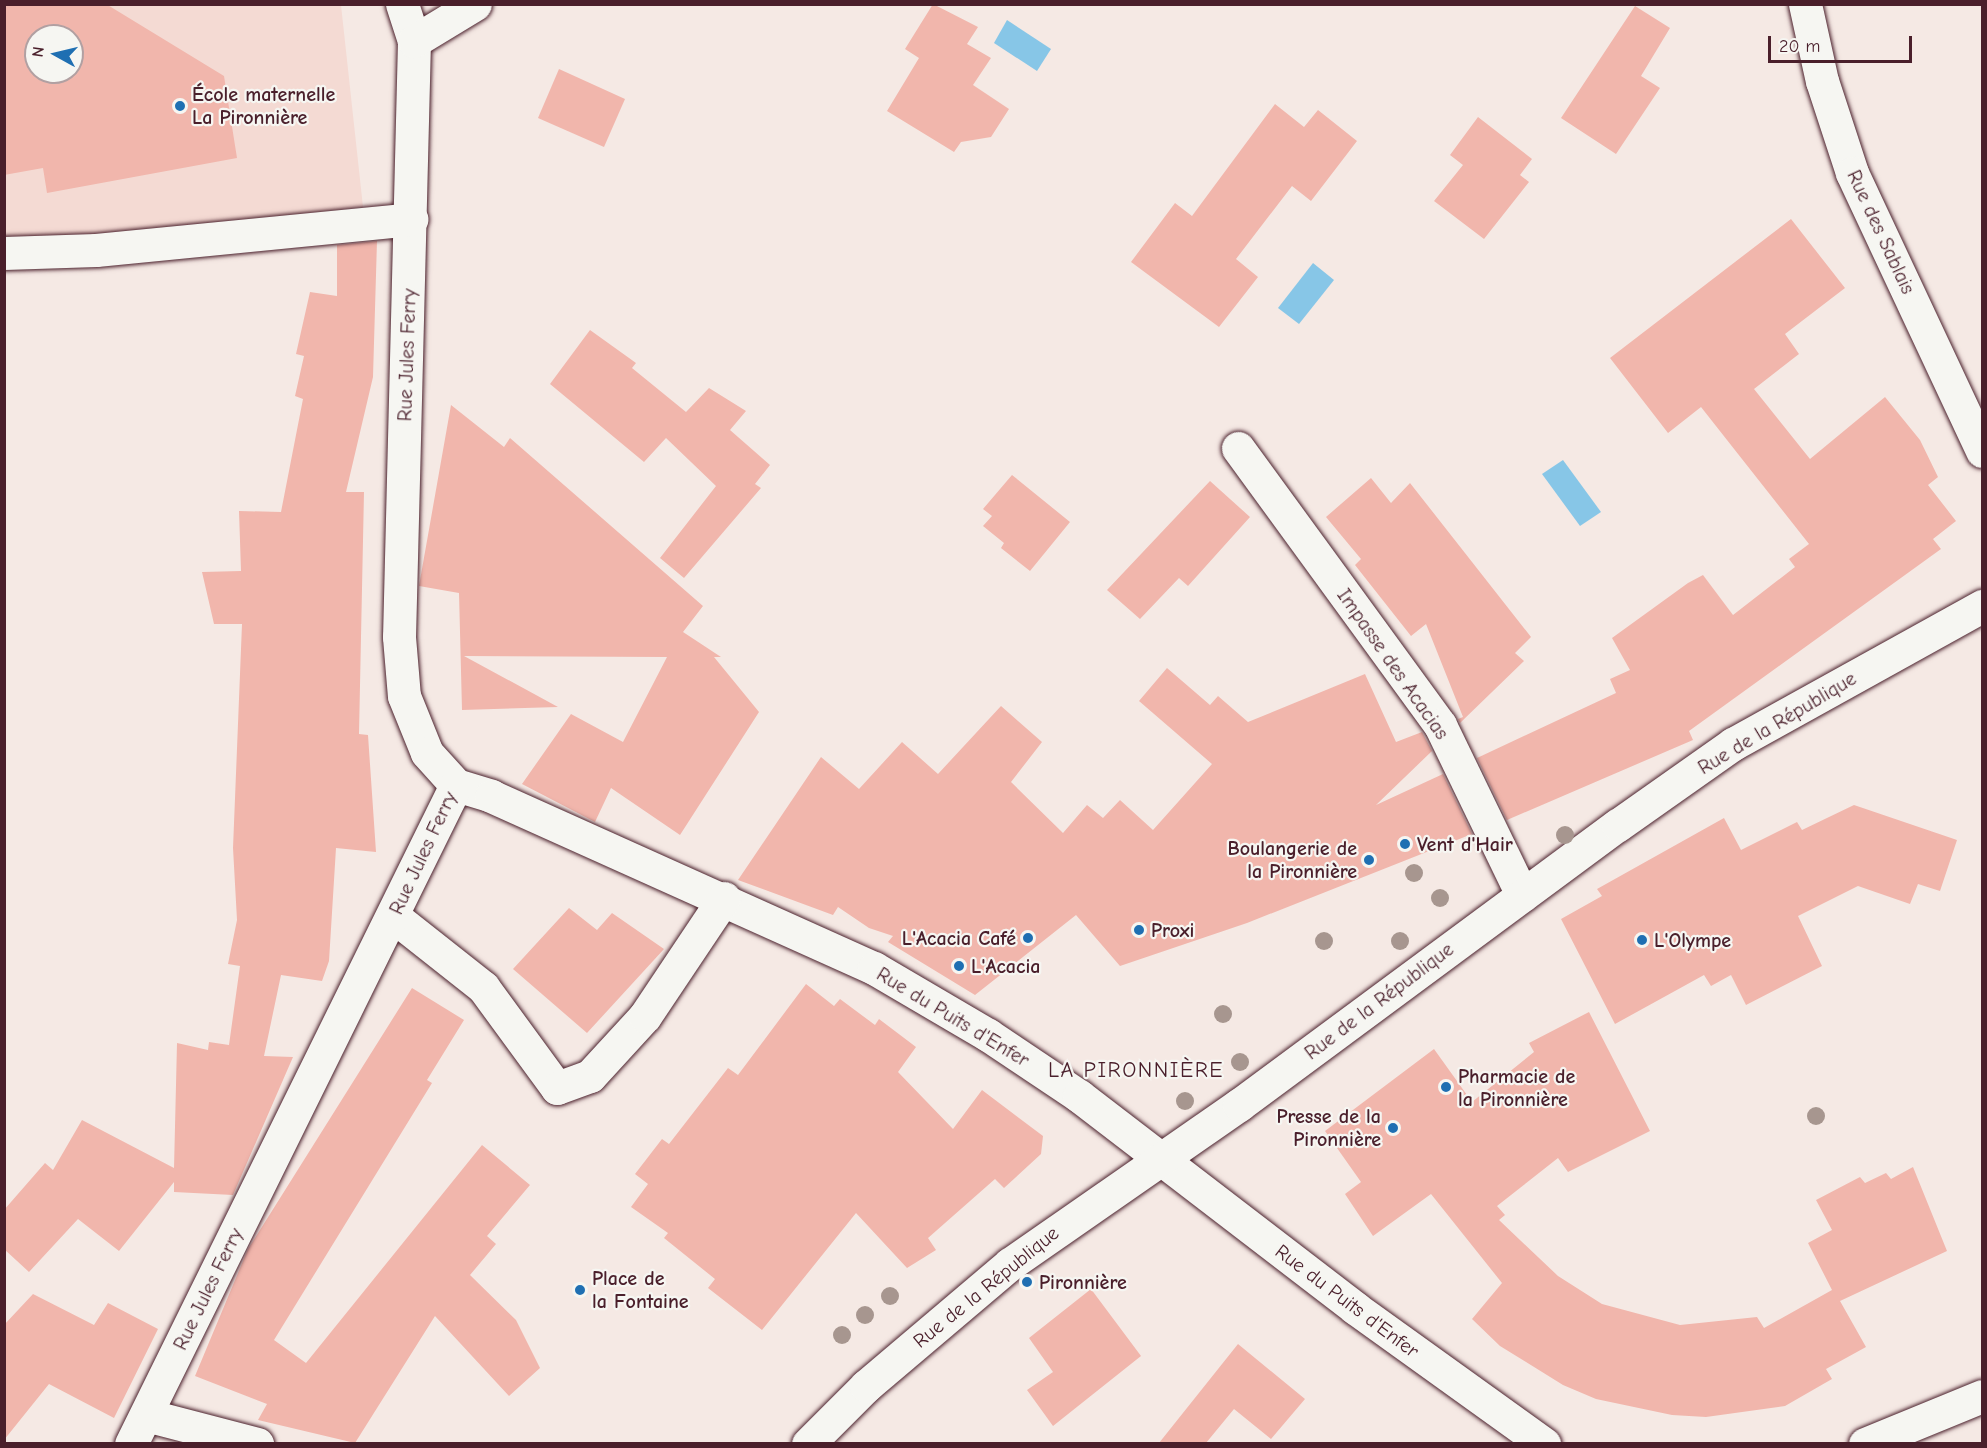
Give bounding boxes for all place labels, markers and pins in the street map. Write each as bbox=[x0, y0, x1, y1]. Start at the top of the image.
place label: École maternelle La Pironnière bbox=[192, 83, 335, 130]
marker: École maternelle La Pironnière bbox=[173, 99, 187, 113]
place label: Vent d'Hair bbox=[1417, 832, 1513, 856]
place label: Boulangerie de la Pironnière bbox=[1227, 837, 1357, 884]
marker: Vent d'Hair bbox=[1398, 837, 1412, 851]
marker: Boulangerie de la Pironnière bbox=[1362, 853, 1376, 867]
place label: Proxi bbox=[1151, 918, 1194, 942]
marker: Proxi bbox=[1132, 923, 1146, 937]
place label: L'Acacia Café bbox=[902, 926, 1016, 950]
place label: L'Olympe bbox=[1654, 928, 1731, 952]
marker: L'Acacia Café bbox=[1021, 931, 1035, 945]
marker: L'Olympe bbox=[1635, 933, 1649, 947]
place label: L'Acacia bbox=[971, 954, 1040, 978]
marker: L'Acacia bbox=[952, 959, 966, 973]
place label: Pharmacie de la Pironnière bbox=[1458, 1064, 1575, 1111]
marker: Pharmacie de la Pironnière bbox=[1439, 1080, 1453, 1094]
place label: Presse de la Pironnière bbox=[1276, 1104, 1381, 1151]
marker: Presse de la Pironnière bbox=[1386, 1121, 1400, 1135]
place label: Place de la Fontaine bbox=[592, 1266, 689, 1313]
place label: Pironnière bbox=[1039, 1270, 1127, 1294]
marker: Pironnière bbox=[1020, 1275, 1034, 1289]
marker: Place de la Fontaine bbox=[573, 1283, 587, 1297]

